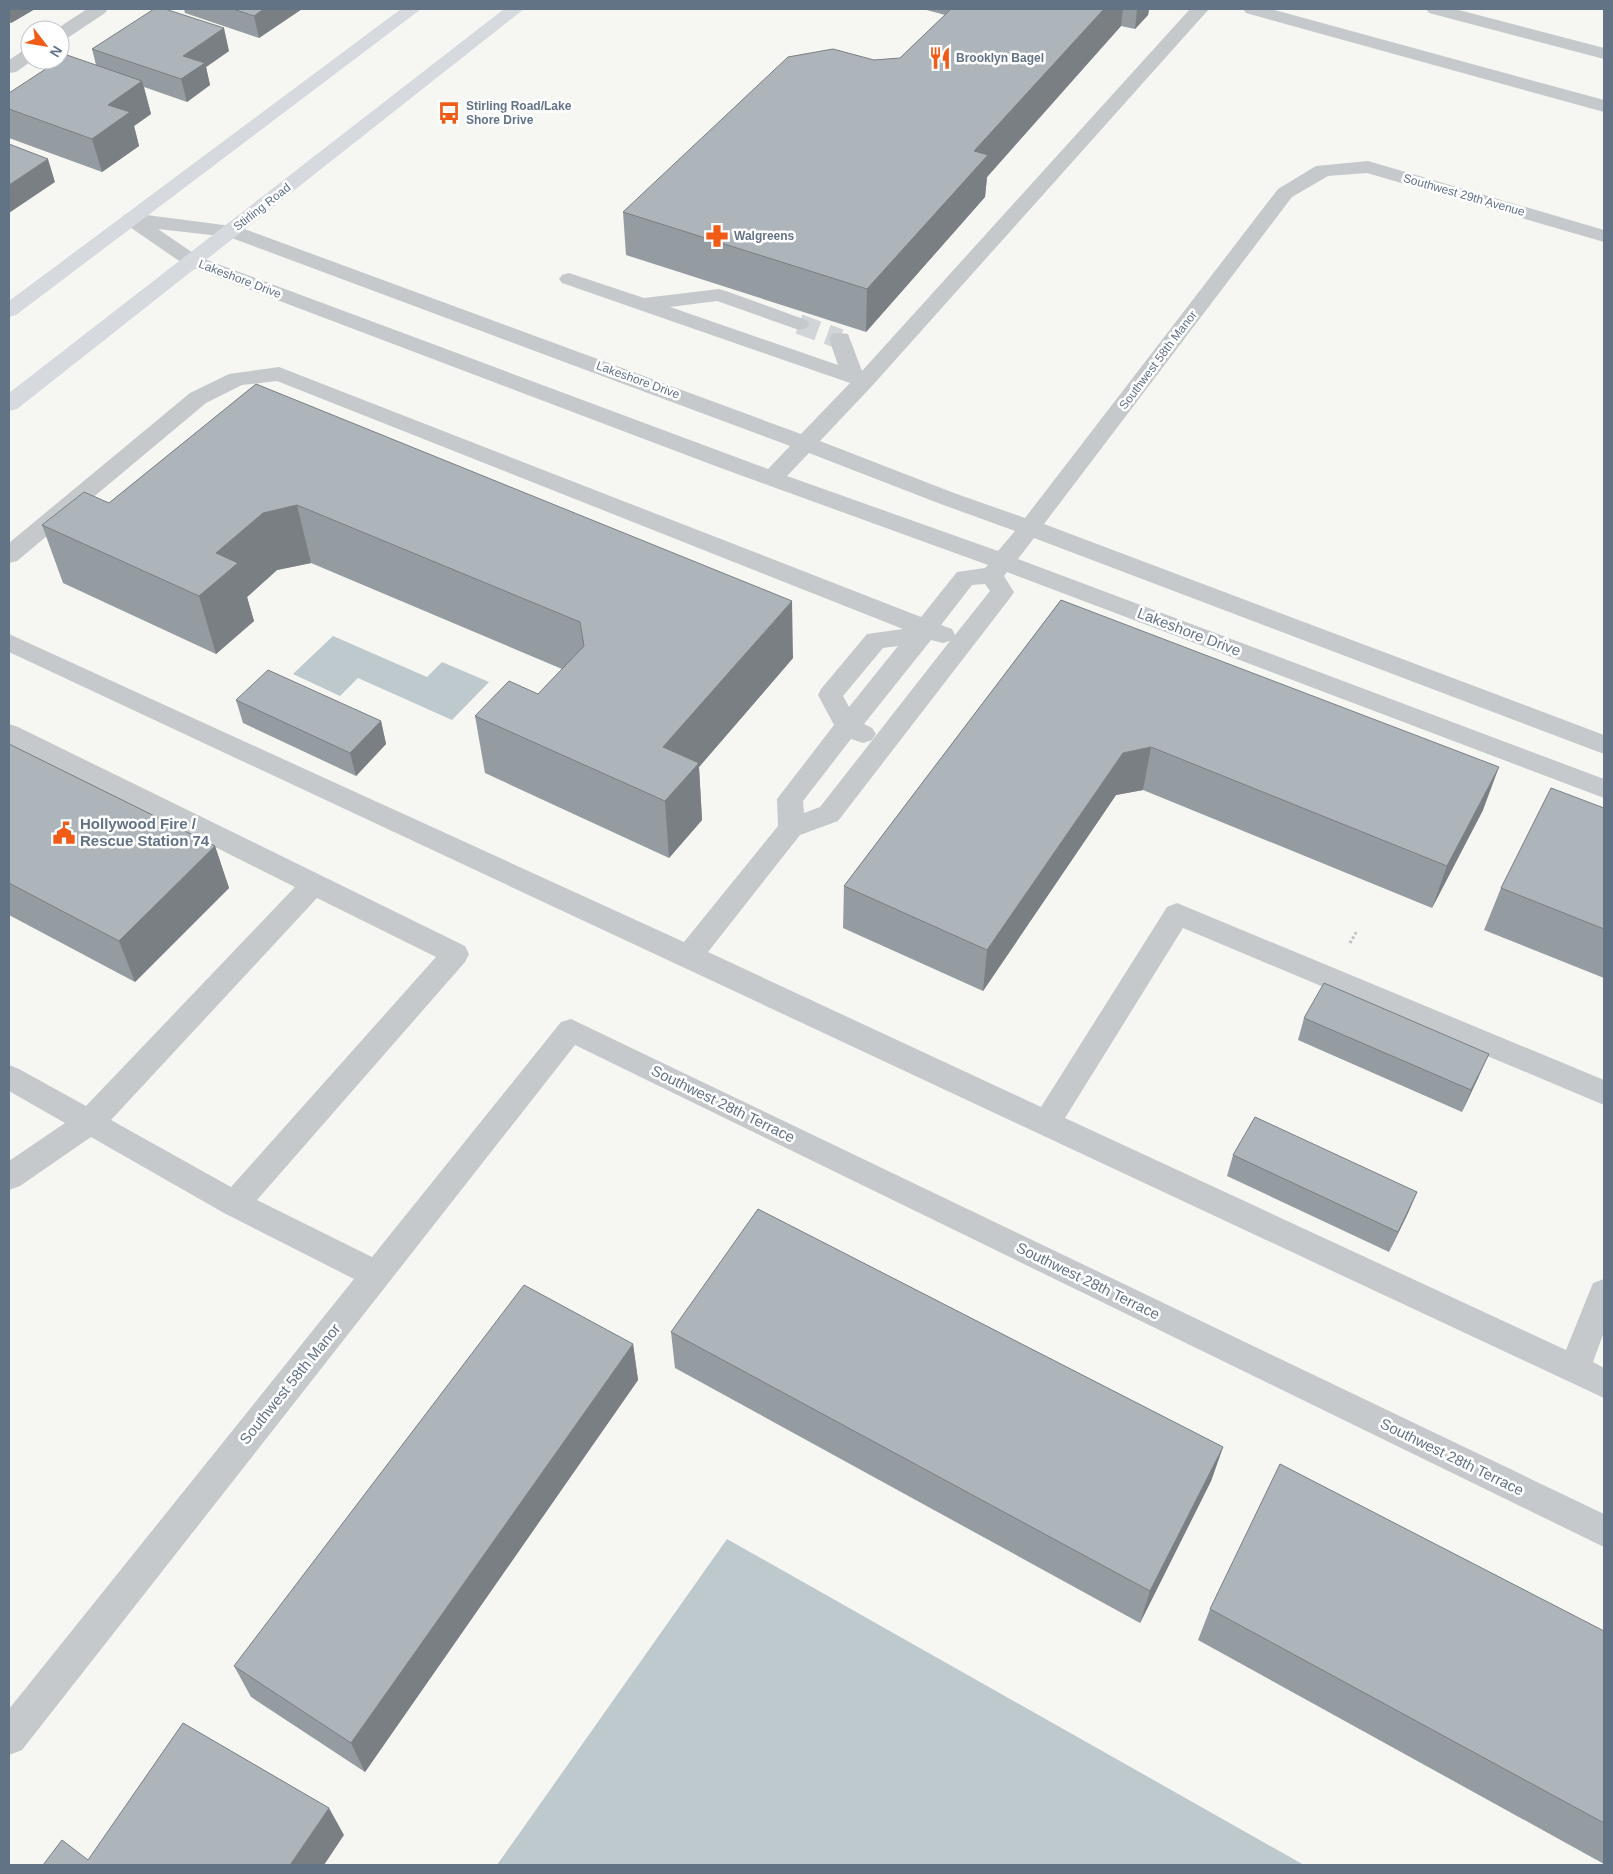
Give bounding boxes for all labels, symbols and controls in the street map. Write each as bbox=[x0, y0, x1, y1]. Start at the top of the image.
north arrow bbox=[20, 20, 70, 70]
text: N bbox=[47, 43, 66, 60]
restaurant icon: Brooklyn Bagel bbox=[927, 45, 953, 71]
place label: Brooklyn Bagel bbox=[956, 51, 1044, 65]
place label: Stirling Road/Lake Shore Drive bbox=[466, 99, 572, 127]
bus stop icon: Stirling Road/Lake Shore Drive bbox=[436, 100, 462, 126]
street label: Southwest 29th Avenue bbox=[1402, 171, 1527, 219]
street label: Stirling Road bbox=[231, 180, 293, 234]
pharmacy icon: Walgreens bbox=[704, 223, 730, 249]
place label: Walgreens bbox=[734, 229, 795, 243]
street label: Lakeshore Drive bbox=[197, 257, 284, 301]
street label: Southwest 58th Manor bbox=[1116, 308, 1200, 412]
street label: Lakeshore Drive bbox=[595, 358, 682, 402]
street label: Lakeshore Drive bbox=[1135, 604, 1243, 659]
place label: Hollywood Fire / Rescue Station 74 bbox=[80, 815, 210, 849]
public building icon: Hollywood Fire / Rescue Station 74 bbox=[51, 820, 77, 846]
street label: Southwest 28th Terrace bbox=[649, 1061, 798, 1146]
street label: Southwest 28th Terrace bbox=[1014, 1238, 1163, 1323]
street label: Southwest 58th Manor bbox=[236, 1320, 343, 1447]
street label: Southwest 28th Terrace bbox=[1378, 1414, 1527, 1499]

